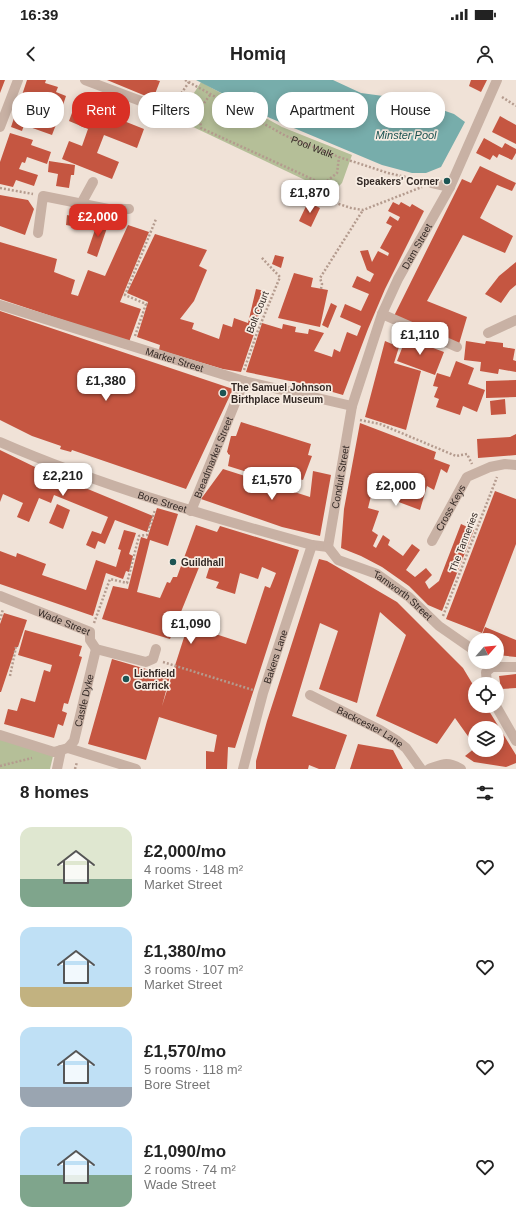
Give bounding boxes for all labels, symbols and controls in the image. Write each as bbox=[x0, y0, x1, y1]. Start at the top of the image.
text: 16:39 bbox=[20, 6, 58, 23]
icon: back bbox=[20, 43, 42, 65]
icon: person bbox=[474, 43, 496, 65]
text: Homiq bbox=[230, 44, 286, 64]
chip: Buy bbox=[12, 92, 64, 128]
chip: Rent bbox=[72, 92, 130, 128]
chip: Filters bbox=[138, 92, 204, 128]
chip: New bbox=[212, 92, 268, 128]
chip: Apartment bbox=[276, 92, 368, 128]
chip: House bbox=[376, 92, 445, 128]
water label: Minster Pool bbox=[375, 129, 437, 141]
street label: Pool Walk bbox=[290, 134, 336, 161]
place label: Speakers' Corner bbox=[357, 176, 439, 187]
marker: Speakers' Corner bbox=[442, 176, 452, 186]
pin: £1,870 bbox=[277, 180, 343, 214]
text: £1,870 bbox=[290, 185, 330, 200]
pin: £2,000 bbox=[65, 204, 131, 238]
text: £2,000 bbox=[78, 209, 118, 224]
street label: Dam Street bbox=[400, 221, 434, 271]
street label: Bolt Court bbox=[244, 289, 271, 335]
pin: £1,110 bbox=[387, 322, 453, 356]
text: £1,110 bbox=[400, 327, 440, 342]
street label: Market Street bbox=[144, 346, 205, 374]
pin: £1,380 bbox=[73, 368, 139, 402]
text: £1,380 bbox=[86, 373, 126, 388]
place label: The Samuel Johnson Birthplace Museum bbox=[231, 382, 332, 405]
marker: The Samuel Johnson Birthplace Museum bbox=[218, 388, 228, 398]
street label: Breadmarket Street bbox=[192, 415, 235, 500]
street label: Conduit Street bbox=[330, 444, 351, 510]
pin: £2,210 bbox=[30, 463, 96, 497]
pin: £1,570 bbox=[239, 467, 305, 501]
text: £2,210 bbox=[43, 468, 83, 483]
text: £1,570 bbox=[252, 472, 292, 487]
pin: £2,000 bbox=[363, 473, 429, 507]
text: £2,000 bbox=[376, 478, 416, 493]
street label: Cross Keys bbox=[434, 483, 468, 533]
street label: Bore Street bbox=[136, 489, 188, 515]
street label: The Tanneries bbox=[447, 511, 480, 574]
marker: Guildhall bbox=[168, 557, 178, 567]
place label: Guildhall bbox=[181, 557, 224, 568]
street label: Tamworth Street bbox=[372, 568, 434, 622]
street label: Wade Street bbox=[36, 607, 92, 638]
pin: £1,090 bbox=[158, 611, 224, 645]
text: £1,090 bbox=[171, 616, 211, 631]
street label: Bakers Lane bbox=[261, 628, 290, 685]
north arrow bbox=[468, 633, 504, 669]
map controls bbox=[468, 633, 504, 757]
place label: Lichfield Garrick bbox=[134, 668, 175, 691]
street label: Castle Dyke bbox=[73, 673, 96, 728]
marker: Lichfield Garrick bbox=[121, 674, 131, 684]
button: locate bbox=[468, 677, 504, 713]
street label: Backcester Lane bbox=[335, 704, 406, 750]
button: layers bbox=[468, 721, 504, 757]
icon: filters bbox=[474, 782, 496, 804]
text: 8 homes bbox=[20, 783, 89, 802]
text: £2,000/mo bbox=[144, 842, 226, 861]
icon: home bbox=[52, 843, 100, 891]
icon: heart bbox=[474, 856, 496, 878]
text: 4 rooms · 148 m² bbox=[144, 862, 243, 877]
text: Market Street bbox=[144, 877, 222, 892]
text: £1,380/mo bbox=[144, 942, 226, 961]
icon: home bbox=[52, 943, 100, 991]
icon: heart bbox=[474, 956, 496, 978]
text: 3 rooms · 107 m² bbox=[144, 962, 243, 977]
text: Market Street bbox=[144, 977, 222, 992]
text: £1,570/mo bbox=[144, 1042, 226, 1061]
icon: home bbox=[52, 1043, 100, 1091]
icon: heart bbox=[474, 1056, 496, 1078]
text: 5 rooms · 118 m² bbox=[144, 1062, 242, 1077]
text: Bore Street bbox=[144, 1077, 210, 1092]
text: £1,090/mo bbox=[144, 1142, 226, 1161]
icon: home bbox=[52, 1143, 100, 1191]
icon: heart bbox=[474, 1156, 496, 1178]
text: 2 rooms · 74 m² bbox=[144, 1162, 236, 1177]
text: Wade Street bbox=[144, 1177, 216, 1192]

